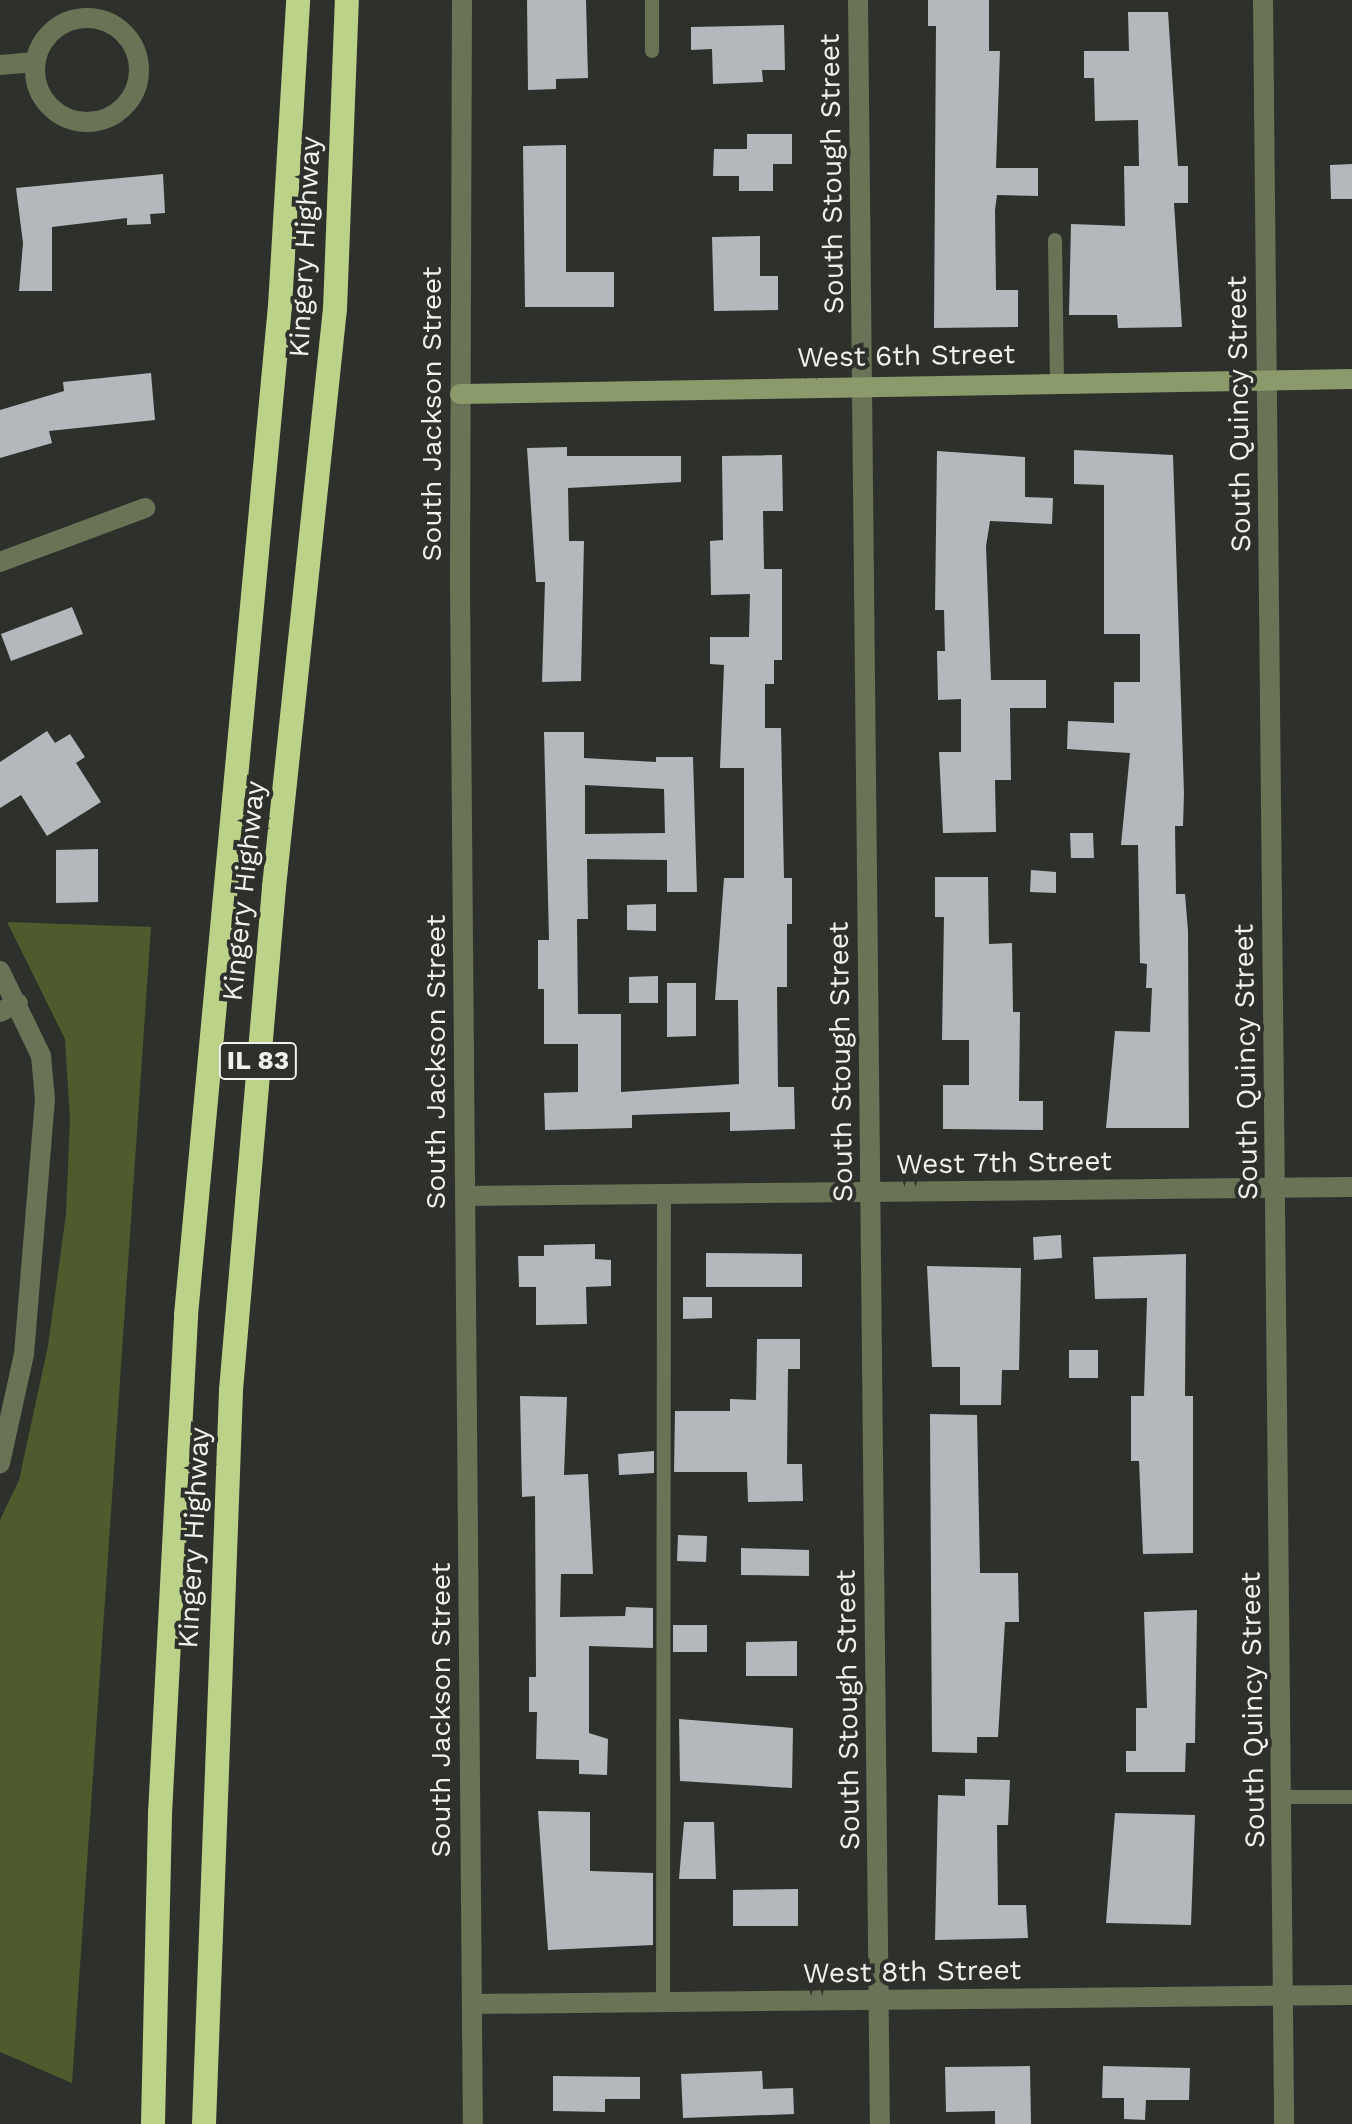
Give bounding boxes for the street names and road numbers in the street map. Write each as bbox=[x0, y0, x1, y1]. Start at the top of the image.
street label: South Stough Street bbox=[813, 34, 851, 314]
street label: Kingery Highway bbox=[282, 135, 328, 359]
street label: South Jackson Street bbox=[415, 266, 449, 562]
street label: South Quincy Street bbox=[1220, 275, 1258, 553]
street label: West 6th Street bbox=[797, 337, 1015, 375]
street label: Kingery Highway bbox=[216, 779, 272, 1003]
street label: South Jackson Street bbox=[419, 914, 453, 1210]
street label: South Stough Street bbox=[822, 922, 860, 1202]
street label: South Quincy Street bbox=[1227, 923, 1265, 1201]
road number: IL 83 bbox=[218, 1039, 298, 1083]
street label: West 7th Street bbox=[895, 1144, 1113, 1182]
street label: Kingery Highway bbox=[171, 1426, 217, 1650]
street label: South Jackson Street bbox=[424, 1562, 458, 1858]
street label: South Stough Street bbox=[829, 1570, 867, 1850]
street label: South Quincy Street bbox=[1234, 1571, 1272, 1849]
street label: West 8th Street bbox=[803, 1953, 1021, 1991]

